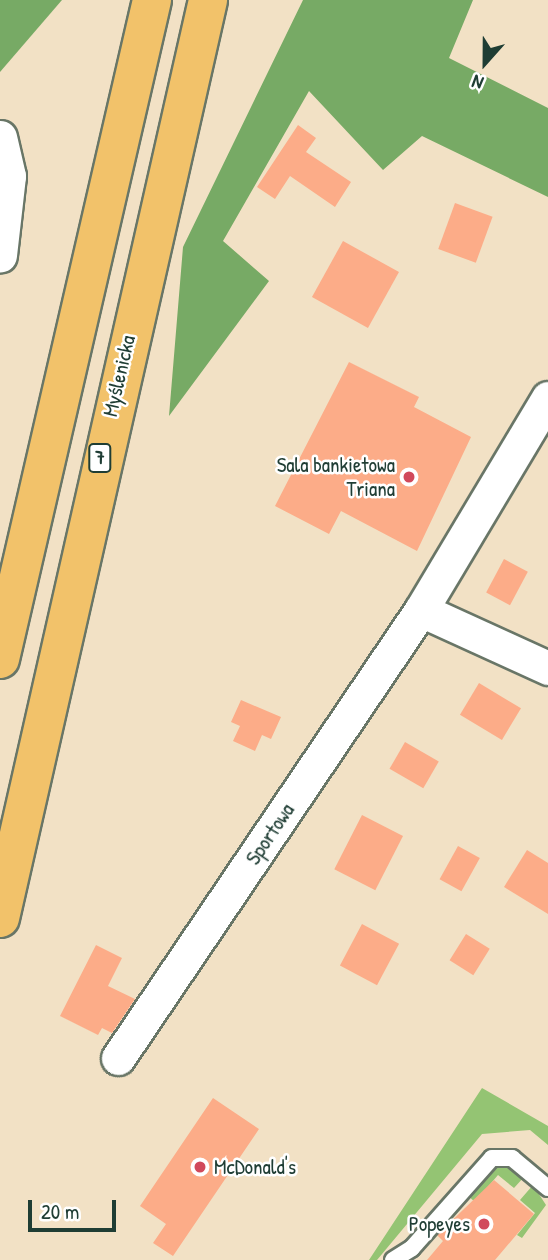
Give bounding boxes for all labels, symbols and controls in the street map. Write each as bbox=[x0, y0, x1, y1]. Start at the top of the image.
north arrow bbox=[450, 28, 520, 98]
text: N bbox=[468, 69, 487, 97]
street label: Myślenicka bbox=[97, 333, 141, 419]
road number: 7 bbox=[88, 442, 112, 474]
place label: Sala bankietowa Triana bbox=[277, 452, 395, 502]
marker: Sala bankietowa Triana bbox=[401, 469, 417, 485]
street label: Sportowa bbox=[240, 798, 300, 870]
place label: McDonald's bbox=[214, 1154, 296, 1180]
marker: McDonald's bbox=[192, 1159, 208, 1175]
scale bar bbox=[32, 1186, 119, 1230]
text: 20 m bbox=[41, 1197, 79, 1226]
place label: Popeyes bbox=[409, 1211, 470, 1237]
marker: Popeyes bbox=[476, 1216, 492, 1232]

